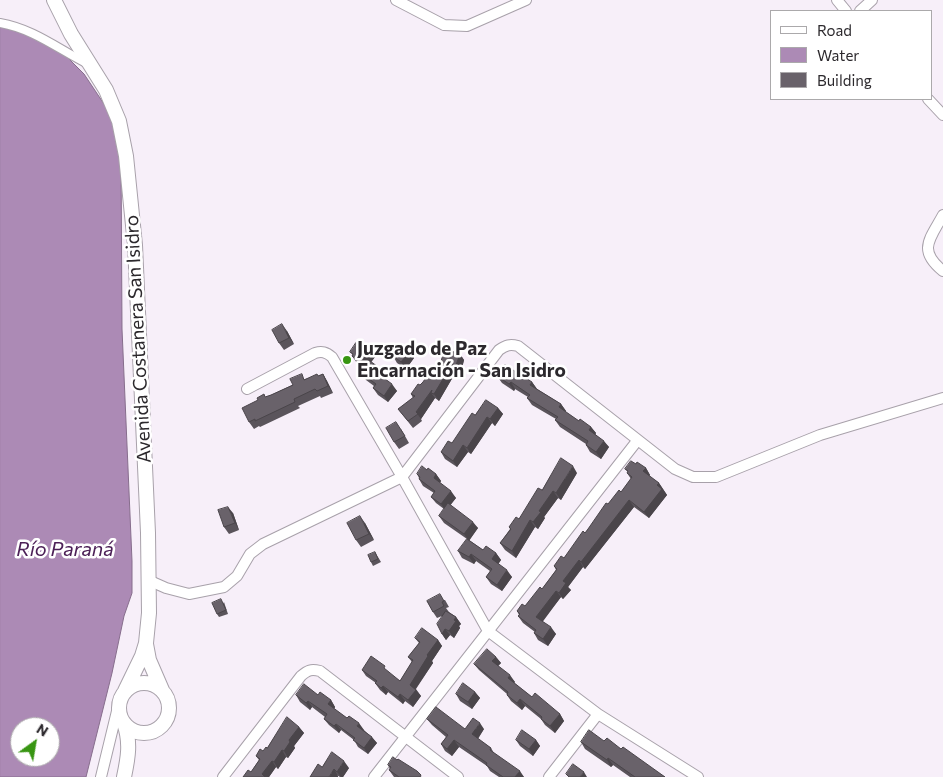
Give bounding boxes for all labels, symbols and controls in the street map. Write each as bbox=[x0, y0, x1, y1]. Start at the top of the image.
legend bbox=[770, 10, 933, 100]
text: Road bbox=[817, 21, 852, 39]
text: Water bbox=[817, 46, 859, 64]
text: Building bbox=[817, 71, 872, 89]
street label: Avenida Costanera San Isidro bbox=[120, 214, 156, 464]
place label: Juzgado de Paz Encarnación - San Isidro bbox=[357, 338, 566, 382]
marker: Juzgado de Paz Encarnación - San Isidro bbox=[341, 354, 353, 366]
water label: Río Paraná bbox=[16, 537, 114, 561]
north arrow bbox=[10, 717, 60, 767]
text: N bbox=[34, 720, 52, 740]

